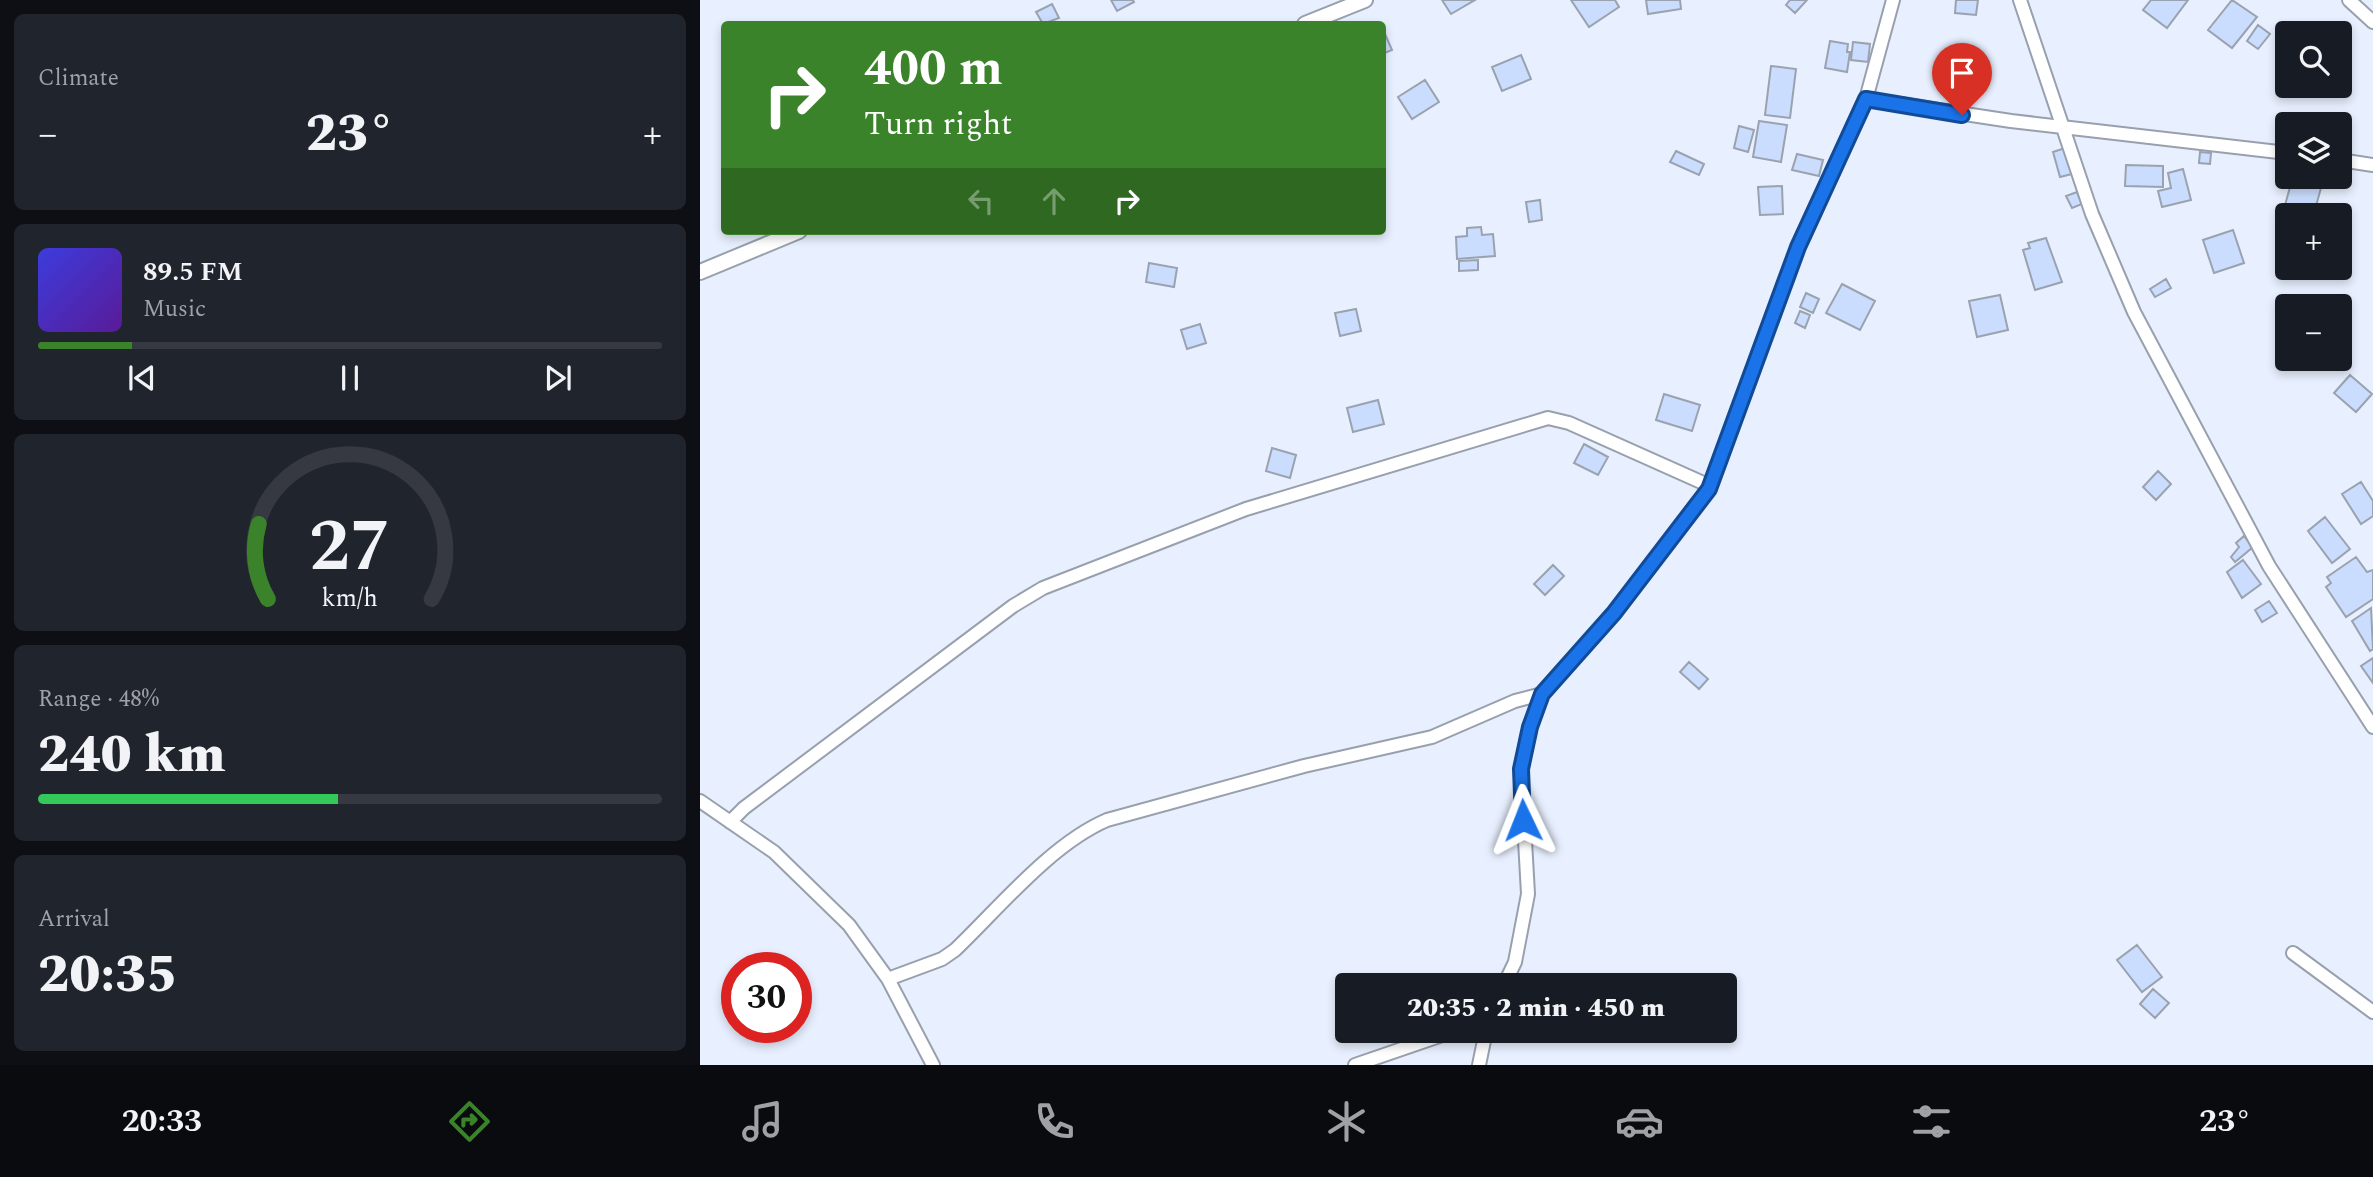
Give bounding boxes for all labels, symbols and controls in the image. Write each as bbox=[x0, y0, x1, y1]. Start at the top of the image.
map controls bbox=[2275, 21, 2352, 371]
button: search bbox=[2275, 21, 2352, 98]
text: 400 m bbox=[864, 32, 1003, 107]
pin bbox=[1932, 43, 1992, 115]
icon: right bbox=[749, 49, 840, 140]
icon: arrive bbox=[1943, 54, 1981, 92]
text: Climate bbox=[38, 61, 119, 96]
text: 23° bbox=[306, 95, 394, 174]
text: Turn right bbox=[864, 100, 1012, 149]
text: − bbox=[38, 106, 57, 164]
text: + bbox=[643, 106, 662, 164]
button: layers bbox=[2275, 112, 2352, 189]
icon: left bbox=[962, 182, 1000, 220]
icon: ahead bbox=[1035, 182, 1073, 220]
icon: right bbox=[1108, 182, 1146, 220]
button: + bbox=[2275, 203, 2352, 280]
text: 89.5 FM bbox=[143, 252, 243, 292]
text: Music bbox=[143, 292, 206, 327]
button: − bbox=[2275, 294, 2352, 371]
icon: previous bbox=[123, 359, 161, 397]
icon: pause bbox=[331, 359, 369, 397]
icon: next bbox=[539, 359, 577, 397]
text: 27 bbox=[309, 492, 391, 603]
text: km/h bbox=[322, 579, 378, 617]
text: Range · 48% bbox=[38, 682, 159, 717]
text: 240 km bbox=[38, 716, 226, 795]
position arrow bbox=[1486, 783, 1560, 857]
text: Arrival bbox=[38, 902, 110, 937]
text: 20:35 bbox=[38, 936, 177, 1015]
speed limit sign: 30 bbox=[721, 952, 812, 1043]
text: 20:35 · 2 min · 450 m bbox=[1407, 988, 1665, 1028]
text: 20:33 bbox=[122, 1097, 202, 1146]
icon: directions bbox=[445, 1097, 494, 1146]
icon: music bbox=[738, 1097, 787, 1146]
icon: phone bbox=[1030, 1097, 1079, 1146]
icon: climate bbox=[1322, 1097, 1371, 1146]
icon: car bbox=[1615, 1097, 1664, 1146]
icon: filters bbox=[1907, 1097, 1956, 1146]
text: 23° bbox=[2199, 1097, 2251, 1146]

